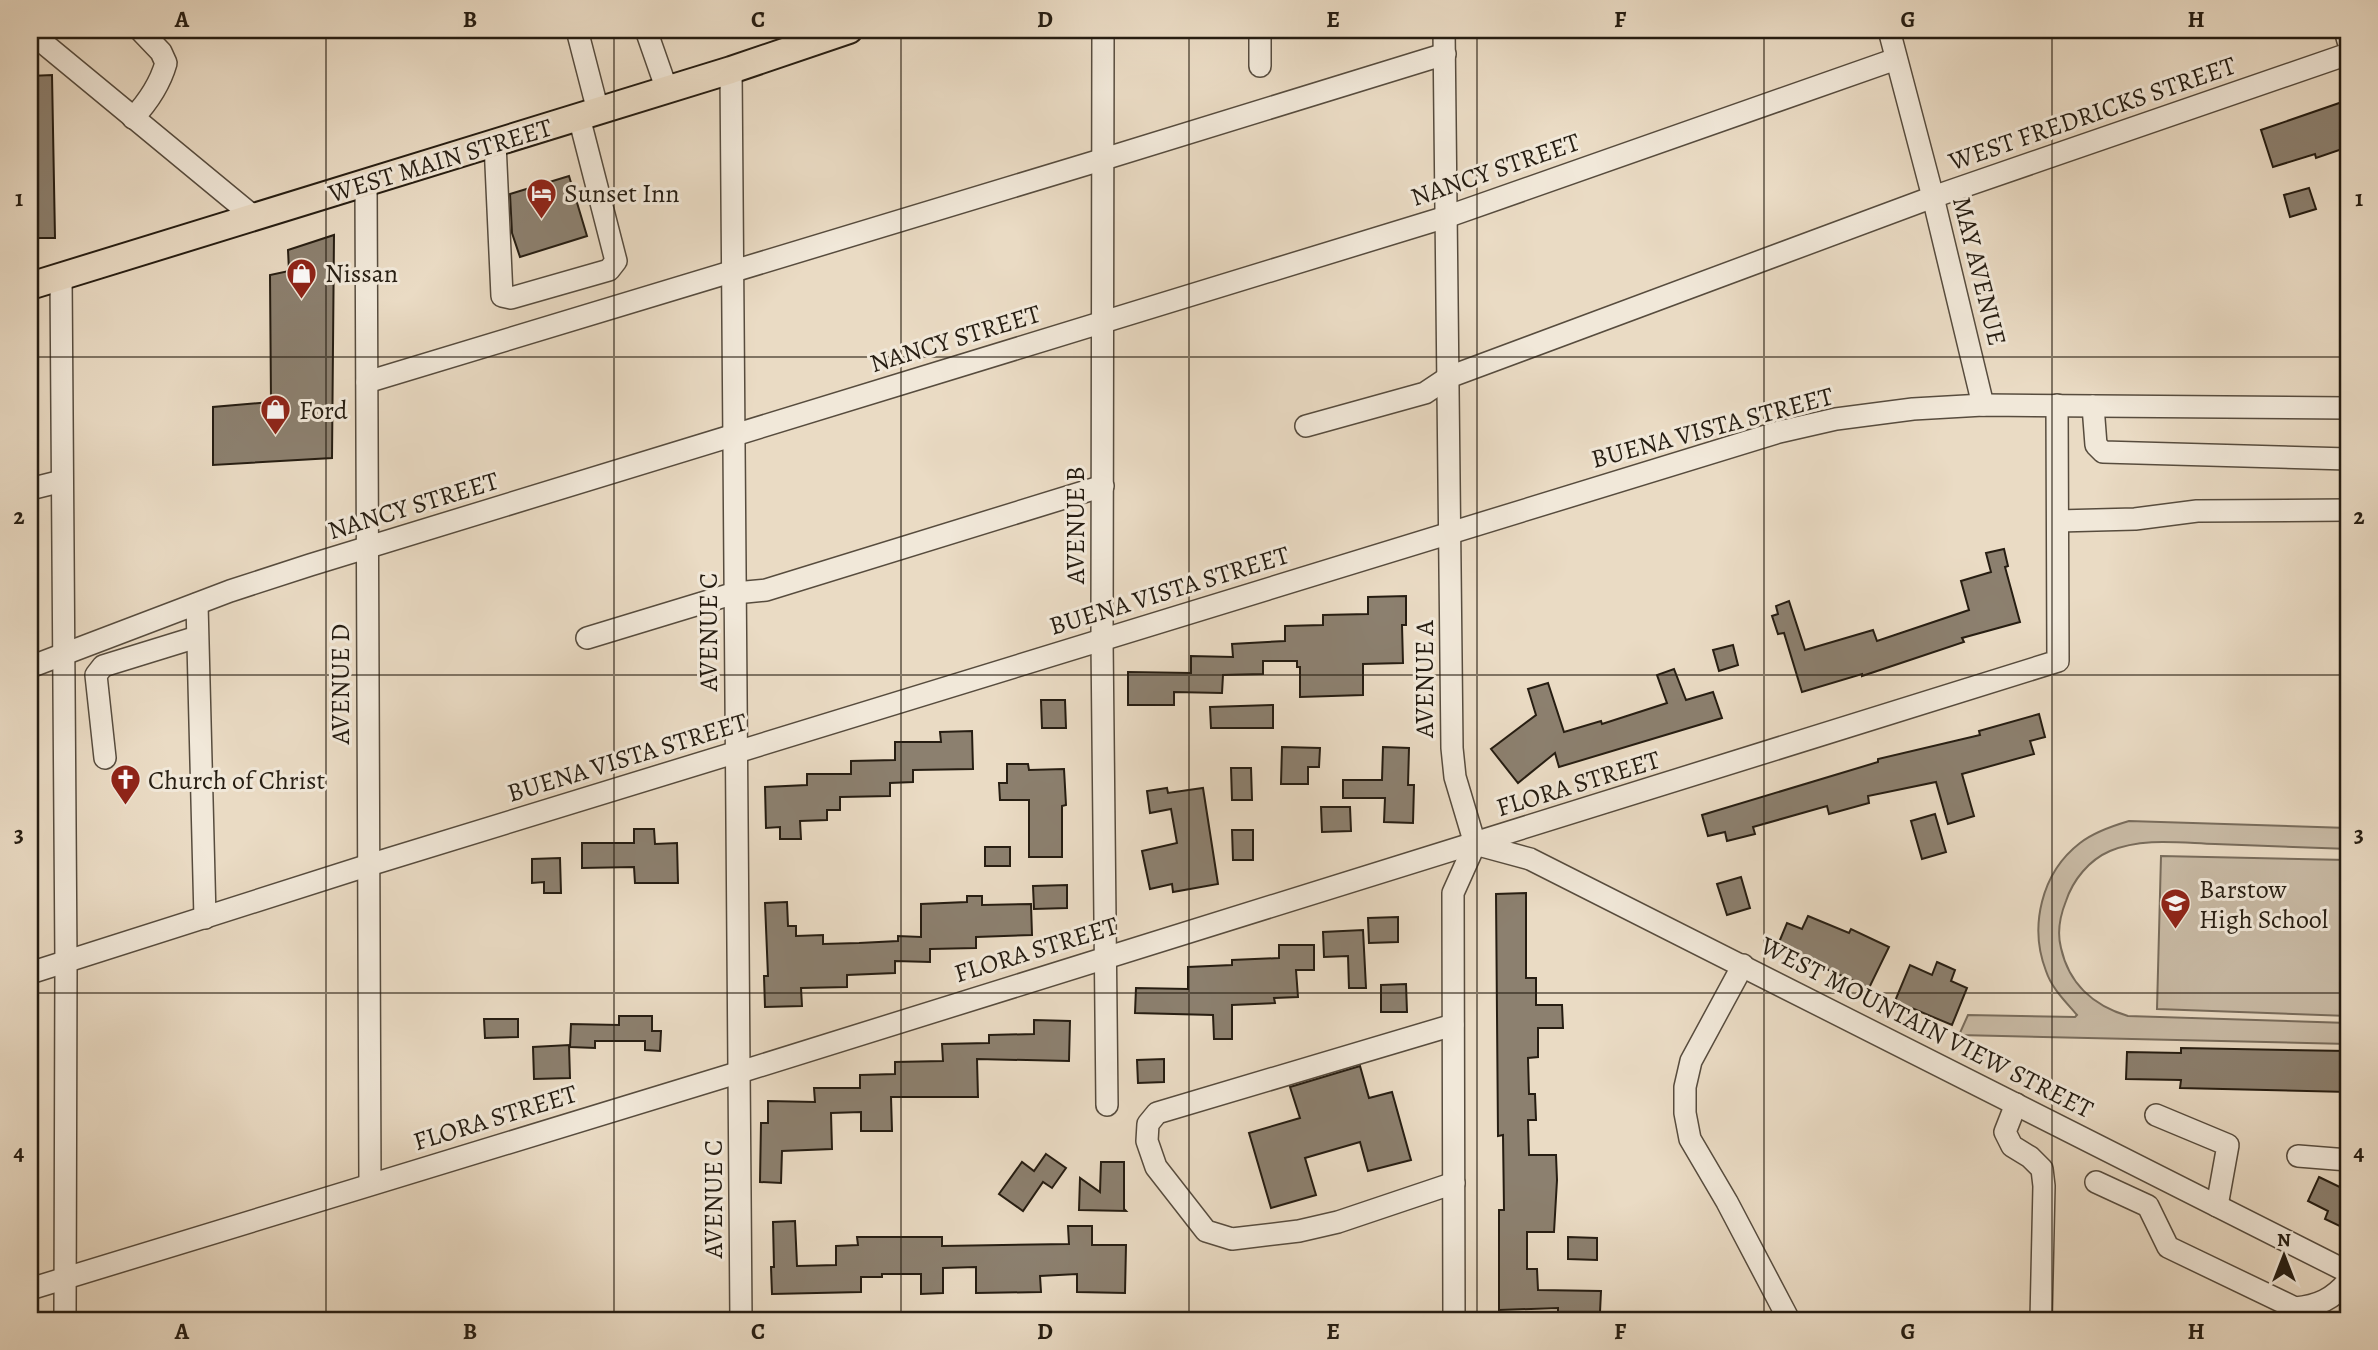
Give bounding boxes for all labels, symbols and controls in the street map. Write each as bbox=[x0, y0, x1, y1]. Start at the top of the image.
text: A bbox=[174, 4, 190, 35]
text: B bbox=[463, 4, 477, 35]
text: C bbox=[751, 4, 765, 35]
text: D bbox=[1037, 4, 1053, 35]
text: E bbox=[1326, 4, 1340, 35]
text: F bbox=[1614, 4, 1627, 35]
text: G bbox=[1900, 4, 1916, 35]
text: H bbox=[2187, 4, 2205, 35]
street label: WEST FREDRICKS STREET bbox=[1943, 48, 2240, 179]
street label: WEST MAIN STREET bbox=[323, 110, 556, 211]
street label: NANCY STREET bbox=[1406, 124, 1584, 215]
hotel icon: Sunset Inn bbox=[524, 176, 558, 220]
place label: Sunset Inn bbox=[564, 176, 680, 211]
text: 1 bbox=[15, 183, 23, 214]
text: 1 bbox=[2355, 183, 2363, 214]
street label: MAY AVENUE bbox=[1944, 193, 2015, 349]
shop icon: Nissan bbox=[285, 256, 319, 300]
place label: Nissan bbox=[325, 256, 398, 291]
street label: NANCY STREET bbox=[866, 296, 1045, 381]
street label: BUENA VISTA STREET bbox=[1587, 378, 1837, 477]
shop icon: Ford bbox=[259, 393, 293, 437]
place label: Ford bbox=[299, 393, 348, 428]
street label: NANCY STREET bbox=[324, 463, 503, 548]
street label: AVENUE B bbox=[1058, 466, 1093, 585]
text: 2 bbox=[13, 501, 25, 532]
text: 2 bbox=[2353, 501, 2365, 532]
street label: BUENA VISTA STREET bbox=[1045, 537, 1293, 644]
street label: AVENUE C bbox=[691, 573, 726, 692]
street label: AVENUE A bbox=[1407, 619, 1442, 739]
street label: AVENUE D bbox=[323, 624, 358, 745]
street label: BUENA VISTA STREET bbox=[503, 704, 751, 811]
street label: FLORA STREET bbox=[1492, 742, 1664, 825]
church icon: Church of Christ bbox=[108, 763, 142, 807]
place label: Church of Christ bbox=[148, 763, 326, 798]
text: 3 bbox=[14, 819, 24, 850]
text: 3 bbox=[2354, 819, 2364, 850]
place label: Barstow High School bbox=[2199, 872, 2328, 937]
school or university icon: Barstow High School bbox=[2159, 887, 2193, 931]
street label: FLORA STREET bbox=[950, 908, 1122, 991]
street label: WEST MOUNTAIN VIEW STREET bbox=[1753, 928, 2099, 1127]
street label: FLORA STREET bbox=[409, 1076, 581, 1159]
text: 4 bbox=[14, 1137, 25, 1168]
text: 4 bbox=[2354, 1137, 2365, 1168]
street label: AVENUE C bbox=[696, 1140, 731, 1259]
north arrow bbox=[2248, 1220, 2318, 1290]
text: N bbox=[2277, 1227, 2291, 1253]
text: A bbox=[174, 1316, 190, 1347]
text: B bbox=[463, 1316, 477, 1347]
text: C bbox=[751, 1316, 765, 1347]
text: D bbox=[1037, 1316, 1053, 1347]
text: E bbox=[1326, 1316, 1340, 1347]
text: F bbox=[1614, 1316, 1627, 1347]
text: G bbox=[1900, 1316, 1916, 1347]
text: H bbox=[2187, 1316, 2205, 1347]

